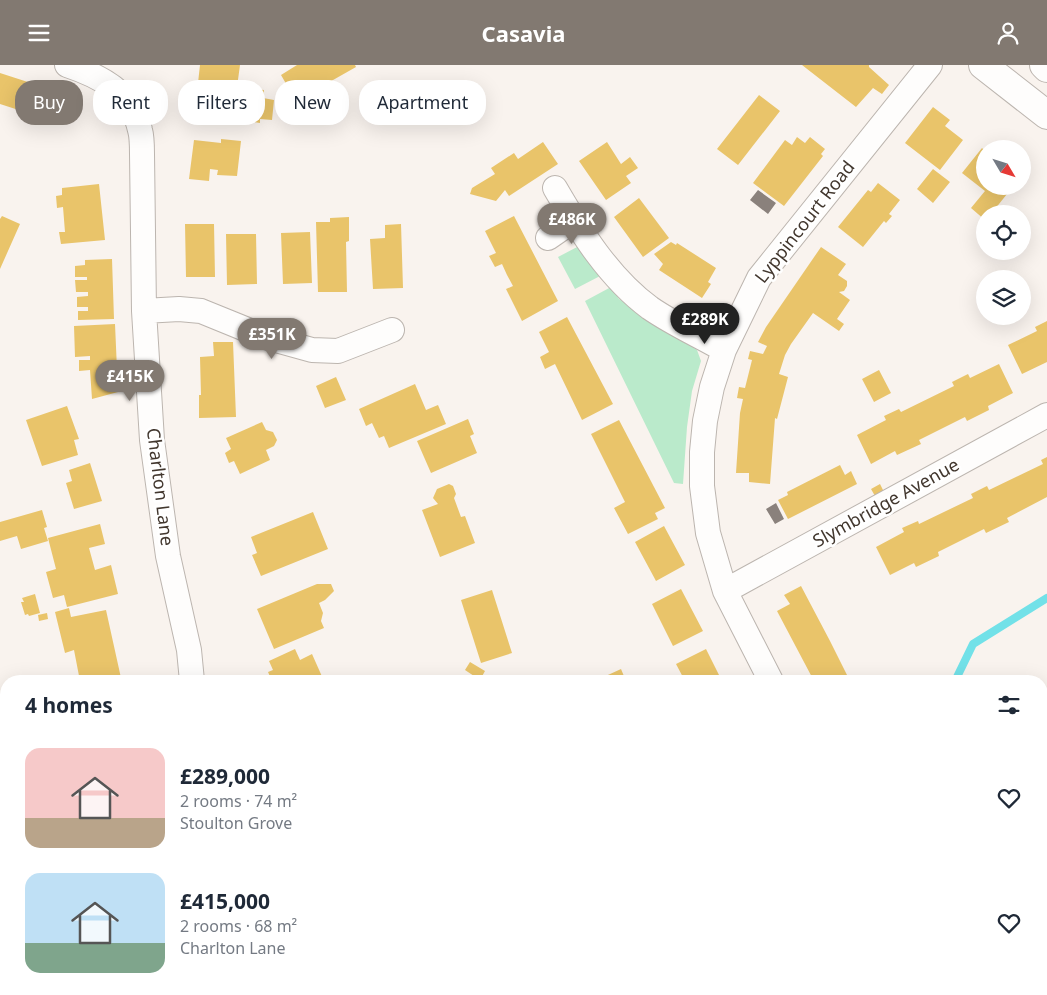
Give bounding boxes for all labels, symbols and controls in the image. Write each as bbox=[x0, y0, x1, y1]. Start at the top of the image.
text: Casavia bbox=[482, 18, 565, 48]
icon: menu bbox=[25, 19, 53, 47]
icon: person bbox=[994, 19, 1022, 47]
chip: Buy bbox=[15, 80, 83, 125]
chip: Rent bbox=[93, 80, 168, 125]
chip: Filters bbox=[178, 80, 265, 125]
chip: New bbox=[275, 80, 349, 125]
chip: Apartment bbox=[359, 80, 486, 125]
north arrow bbox=[976, 140, 1031, 195]
map controls bbox=[976, 140, 1031, 325]
street label: Lyppincourt Road bbox=[749, 155, 860, 287]
pin: £486K bbox=[537, 203, 607, 245]
button: locate bbox=[976, 205, 1031, 260]
text: £486K bbox=[548, 208, 596, 230]
button: layers bbox=[976, 270, 1031, 325]
pin: £289K bbox=[670, 303, 740, 345]
text: £289K bbox=[681, 308, 729, 330]
pin: £351K bbox=[237, 317, 307, 360]
text: £351K bbox=[248, 323, 296, 345]
pin: £415K bbox=[95, 359, 165, 402]
text: £415K bbox=[106, 365, 154, 387]
street label: Charlton Lane bbox=[142, 427, 180, 547]
street label: Slymbridge Avenue bbox=[808, 452, 963, 552]
text: 4 homes bbox=[25, 691, 113, 719]
icon: filters bbox=[995, 691, 1023, 719]
text: £289,000 bbox=[180, 762, 270, 790]
icon: home bbox=[65, 768, 125, 828]
icon: heart bbox=[995, 784, 1023, 812]
text: 2 rooms · 74 m² bbox=[180, 790, 297, 812]
text: Stoulton Grove bbox=[180, 812, 292, 834]
text: £415,000 bbox=[180, 887, 270, 915]
icon: home bbox=[65, 893, 125, 953]
icon: heart bbox=[995, 909, 1023, 937]
text: 2 rooms · 68 m² bbox=[180, 915, 297, 937]
text: Charlton Lane bbox=[180, 937, 286, 959]

